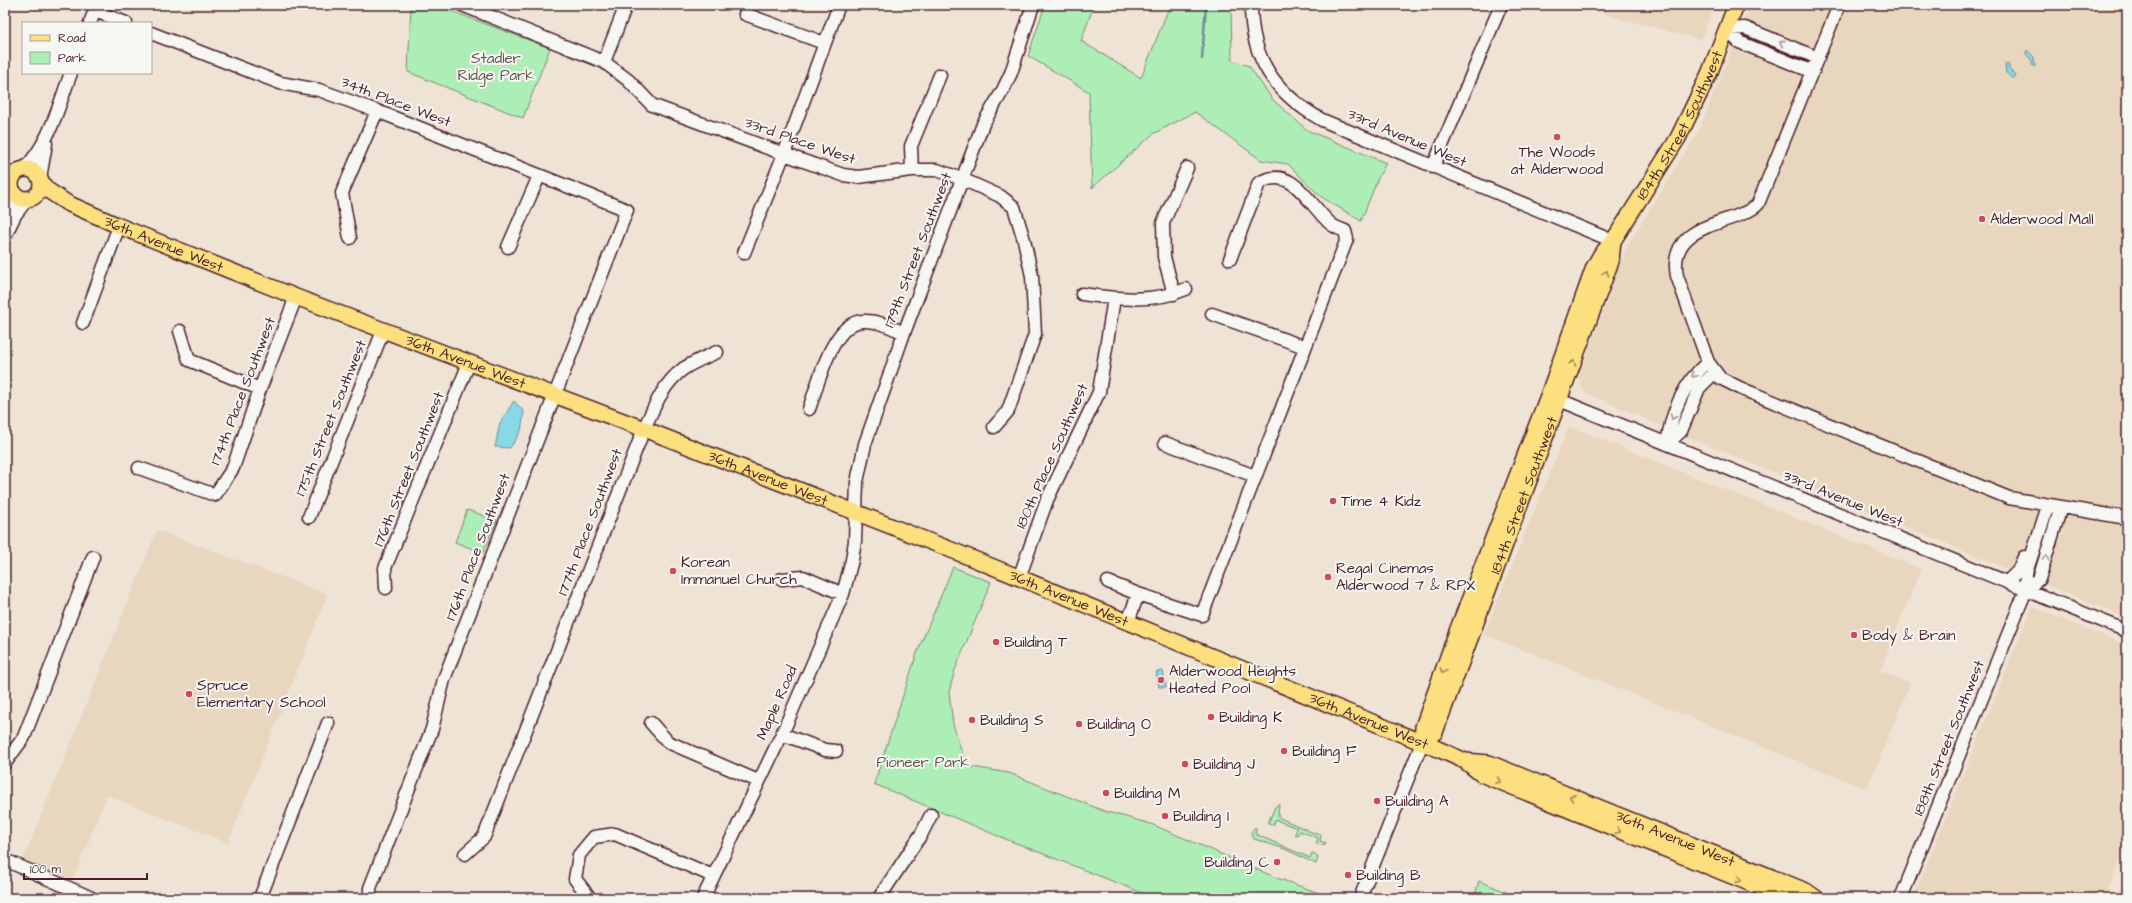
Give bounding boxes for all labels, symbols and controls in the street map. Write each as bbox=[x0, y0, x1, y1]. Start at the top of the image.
legend bbox=[22, 22, 152, 74]
text: Road bbox=[58, 30, 86, 47]
one-way arrow bbox=[1778, 40, 1785, 48]
park label: Stadler Ridge Park bbox=[457, 48, 535, 87]
street label: 184th Street Southwest bbox=[1631, 48, 1728, 204]
text: Park bbox=[58, 50, 86, 67]
street label: 34th Place West bbox=[338, 71, 454, 133]
street label: 33rd Avenue West bbox=[1344, 103, 1470, 173]
street label: 33rd Place West bbox=[742, 112, 858, 170]
marker: The Woods at Alderwood bbox=[1552, 132, 1562, 142]
place label: The Woods at Alderwood bbox=[1511, 142, 1604, 180]
street label: 179th Street Southwest bbox=[879, 169, 957, 331]
place label: Alderwood Mall bbox=[1990, 209, 2094, 230]
street label: 36th Avenue West bbox=[101, 210, 227, 277]
marker: Alderwood Mall bbox=[1977, 214, 1987, 224]
one-way arrow bbox=[1602, 270, 1610, 277]
street label: 174th Place Southwest bbox=[205, 314, 281, 468]
street label: 36th Avenue West bbox=[403, 329, 529, 394]
street label: 175th Street Southwest bbox=[290, 337, 372, 499]
one-way arrow bbox=[1568, 360, 1576, 367]
one-way arrow bbox=[1692, 370, 1699, 378]
street label: 180th Place Southwest bbox=[1011, 380, 1093, 532]
street label: 176th Street Southwest bbox=[368, 388, 450, 550]
street label: 184th Street Southwest bbox=[1485, 413, 1563, 577]
one-way arrow bbox=[1670, 413, 1678, 420]
street label: 177th Place Southwest bbox=[552, 445, 628, 599]
street label: 36th Avenue West bbox=[705, 445, 831, 511]
street label: 33rd Avenue West bbox=[1780, 465, 1906, 533]
street label: 176th Place Southwest bbox=[440, 470, 516, 624]
place label: Time 4 Kidz bbox=[1341, 491, 1422, 512]
marker: Time 4 Kidz bbox=[1328, 496, 1338, 506]
place label: Korean Immanuel Church bbox=[681, 552, 797, 590]
one-way arrow bbox=[2041, 554, 2050, 561]
place label: Regal Cinemas Alderwood 7 & RPX bbox=[1336, 558, 1475, 596]
street label: 36th Avenue West bbox=[1006, 564, 1132, 632]
marker: Korean Immanuel Church bbox=[668, 566, 678, 576]
marker: Regal Cinemas Alderwood 7 & RPX bbox=[1323, 572, 1333, 582]
place label: Body & Brain bbox=[1862, 625, 1956, 647]
marker: Body & Brain bbox=[1849, 630, 1859, 640]
place label: Building T bbox=[1004, 632, 1068, 654]
marker: Building T bbox=[991, 637, 1001, 647]
street label: 188th Street Southwest bbox=[1908, 657, 1990, 819]
place label: Alderwood Heights Heated Pool bbox=[1169, 661, 1296, 699]
street label: Maple Road bbox=[751, 662, 803, 744]
one-way arrow bbox=[1439, 667, 1447, 674]
place label: Spruce Elementary School bbox=[197, 675, 326, 714]
marker: Alderwood Heights Heated Pool bbox=[1156, 675, 1166, 685]
street label: 36th Avenue West bbox=[1306, 687, 1432, 755]
marker: Spruce Elementary School bbox=[184, 689, 194, 699]
place label: Building K bbox=[1219, 707, 1282, 729]
place label: Building S bbox=[980, 710, 1044, 732]
marker: Building K bbox=[1206, 712, 1216, 722]
place label: Building O bbox=[1087, 714, 1151, 736]
marker: Building S bbox=[967, 715, 977, 725]
marker: Building O bbox=[1074, 719, 1084, 729]
place label: Building F bbox=[1292, 741, 1357, 763]
marker: Building F bbox=[1279, 746, 1289, 756]
park label: Pioneer Park bbox=[877, 752, 969, 773]
place label: Building J bbox=[1193, 754, 1255, 776]
marker: Building J bbox=[1180, 759, 1190, 769]
one-way arrow bbox=[1494, 776, 1502, 784]
place label: Building M bbox=[1114, 783, 1181, 805]
marker: Building M bbox=[1101, 788, 1111, 798]
place label: Building A bbox=[1385, 791, 1449, 813]
one-way arrow bbox=[1568, 794, 1576, 802]
marker: Building A bbox=[1372, 796, 1382, 806]
street label: 36th Avenue West bbox=[1612, 805, 1738, 872]
place label: Building I bbox=[1173, 806, 1229, 828]
marker: Building I bbox=[1160, 811, 1170, 821]
one-way arrow bbox=[1615, 826, 1622, 834]
place label: Building C bbox=[1204, 852, 1269, 874]
scale bar bbox=[24, 855, 147, 881]
marker: Building C bbox=[1272, 857, 1282, 867]
text: 100 m bbox=[30, 861, 61, 878]
place label: Building B bbox=[1356, 865, 1421, 887]
marker: Building B bbox=[1343, 870, 1353, 880]
one-way arrow bbox=[1735, 875, 1742, 883]

